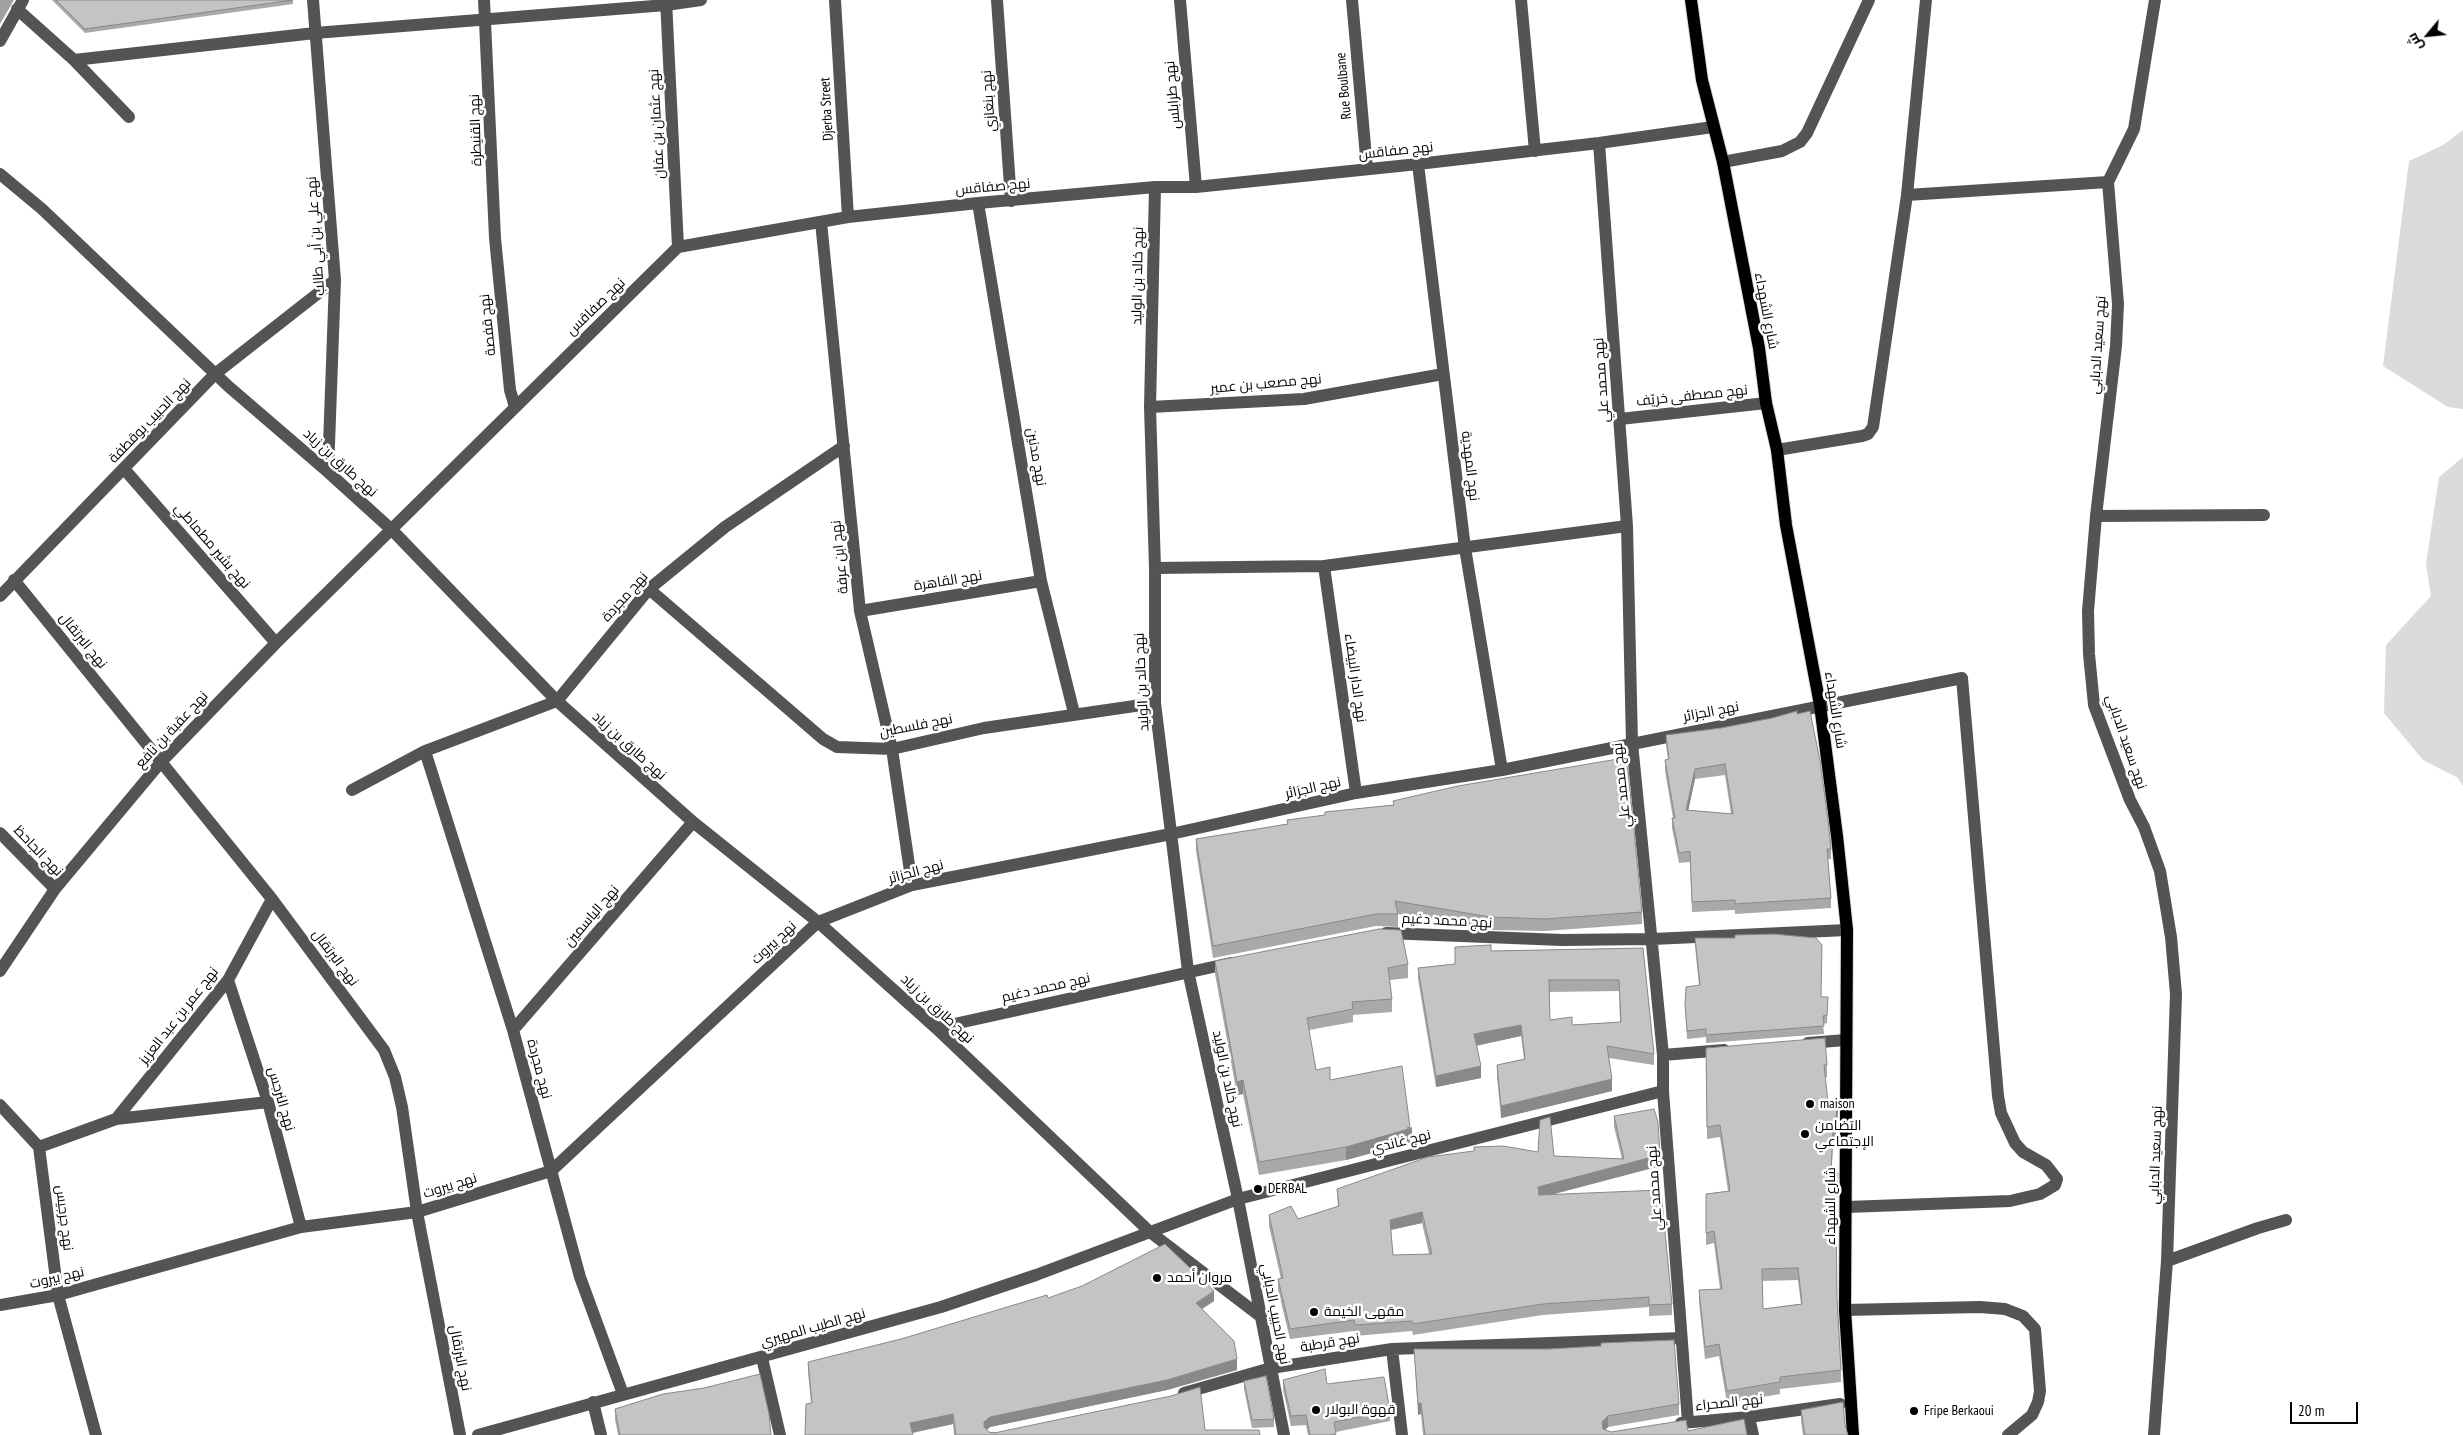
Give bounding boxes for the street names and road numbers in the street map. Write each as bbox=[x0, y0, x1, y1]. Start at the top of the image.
street label: Rue Boulbane bbox=[1333, 52, 1355, 120]
street label: نهج طرابلس bbox=[1162, 60, 1184, 130]
street label: نهج عثمان بن عفان bbox=[646, 69, 668, 179]
street label: نهج بنغازي bbox=[978, 70, 1000, 132]
street label: Djerba Street bbox=[817, 77, 837, 141]
street label: نهج القنيطرة bbox=[466, 94, 486, 166]
street label: نهج صفاقس bbox=[1358, 139, 1434, 163]
street label: نهج صفاقس bbox=[955, 175, 1031, 199]
street label: نهج علي بن أبي طالب bbox=[303, 176, 329, 296]
street label: نهج خالد بن الوليد bbox=[1129, 227, 1147, 325]
street label: شارع الشهداء bbox=[1750, 271, 1782, 351]
street label: نهج صفاقس bbox=[563, 275, 629, 339]
street label: نهج قفصة bbox=[476, 293, 500, 357]
street label: نهج سعيد الدبابي bbox=[2086, 295, 2110, 395]
street label: نهج محمد علي bbox=[1591, 337, 1613, 423]
street label: نهج مصعب بن عمير bbox=[1210, 371, 1322, 397]
street label: نهج الحبيب بوقطفة bbox=[105, 375, 195, 467]
street label: نهج مصطفى خريّف bbox=[1635, 382, 1749, 410]
street label: نهج طارق بن زياد bbox=[299, 425, 381, 501]
street label: نهج مدنين bbox=[1023, 427, 1049, 487]
street label: نهج المهدية bbox=[1457, 430, 1483, 502]
street label: نهج بشير مطماطي bbox=[170, 500, 254, 592]
street label: نهج ابن عرفة bbox=[828, 519, 852, 595]
street label: نهج القاهرة bbox=[913, 567, 983, 595]
street label: نهج مجردة bbox=[598, 569, 652, 625]
street label: نهج البرتقال bbox=[55, 610, 111, 672]
street label: نهج خالد بن الوليد bbox=[1131, 632, 1153, 732]
street label: نهج الدار البيضاء bbox=[1340, 632, 1370, 724]
street label: شارع الشهداء bbox=[1821, 670, 1849, 750]
street label: نهج عقبة بن نافع bbox=[132, 688, 212, 772]
street label: نهج سعيد الدبابي bbox=[2102, 693, 2150, 791]
street label: نهج الجزائر bbox=[1682, 698, 1740, 726]
street label: نهج طارق بن زياد bbox=[588, 708, 670, 784]
street label: نهج فلسطين bbox=[878, 711, 954, 741]
street label: نهج محمد علي bbox=[1609, 742, 1635, 828]
street label: نهج الجزائر bbox=[1283, 773, 1343, 803]
street label: نهج الجاحظ bbox=[10, 822, 66, 880]
street label: نهج الجزائر bbox=[886, 857, 946, 887]
street label: نهج الياسمين bbox=[561, 882, 623, 950]
street label: نهج محمد دغيم bbox=[1401, 910, 1493, 932]
street label: نهج بيروت bbox=[748, 918, 800, 968]
street label: نهج البرتقال bbox=[308, 926, 362, 990]
street label: نهج عمر بن عبد العزيز bbox=[136, 964, 222, 1068]
street label: نهج محمد دغيم bbox=[1000, 970, 1092, 1006]
street label: نهج طارق بن زياد bbox=[897, 971, 977, 1047]
street label: نهج خالد بن الوليد bbox=[1209, 1029, 1245, 1129]
street label: نهج مجردة bbox=[523, 1037, 555, 1101]
street label: نهج النرجس bbox=[264, 1065, 298, 1133]
street label: نهج سعيد الدبابي bbox=[2146, 1105, 2166, 1205]
street label: نهج غاندي bbox=[1369, 1126, 1433, 1158]
street label: نهج محمد علي bbox=[1644, 1145, 1666, 1231]
street label: شارع الشهداء bbox=[1823, 1167, 1839, 1245]
street label: نهج بيروت bbox=[421, 1170, 479, 1202]
street label: نهج جرجيس bbox=[52, 1184, 76, 1252]
street label: نهج الحبيب الدبابي bbox=[1257, 1262, 1293, 1366]
street label: نهج بيروت bbox=[28, 1264, 86, 1292]
street label: نهج الطيب المهيري bbox=[759, 1305, 867, 1351]
street label: نهج البرتقال bbox=[445, 1324, 475, 1392]
street label: نهج قرطبة bbox=[1299, 1330, 1361, 1356]
street label: نهج الصحراء bbox=[1694, 1391, 1764, 1415]

